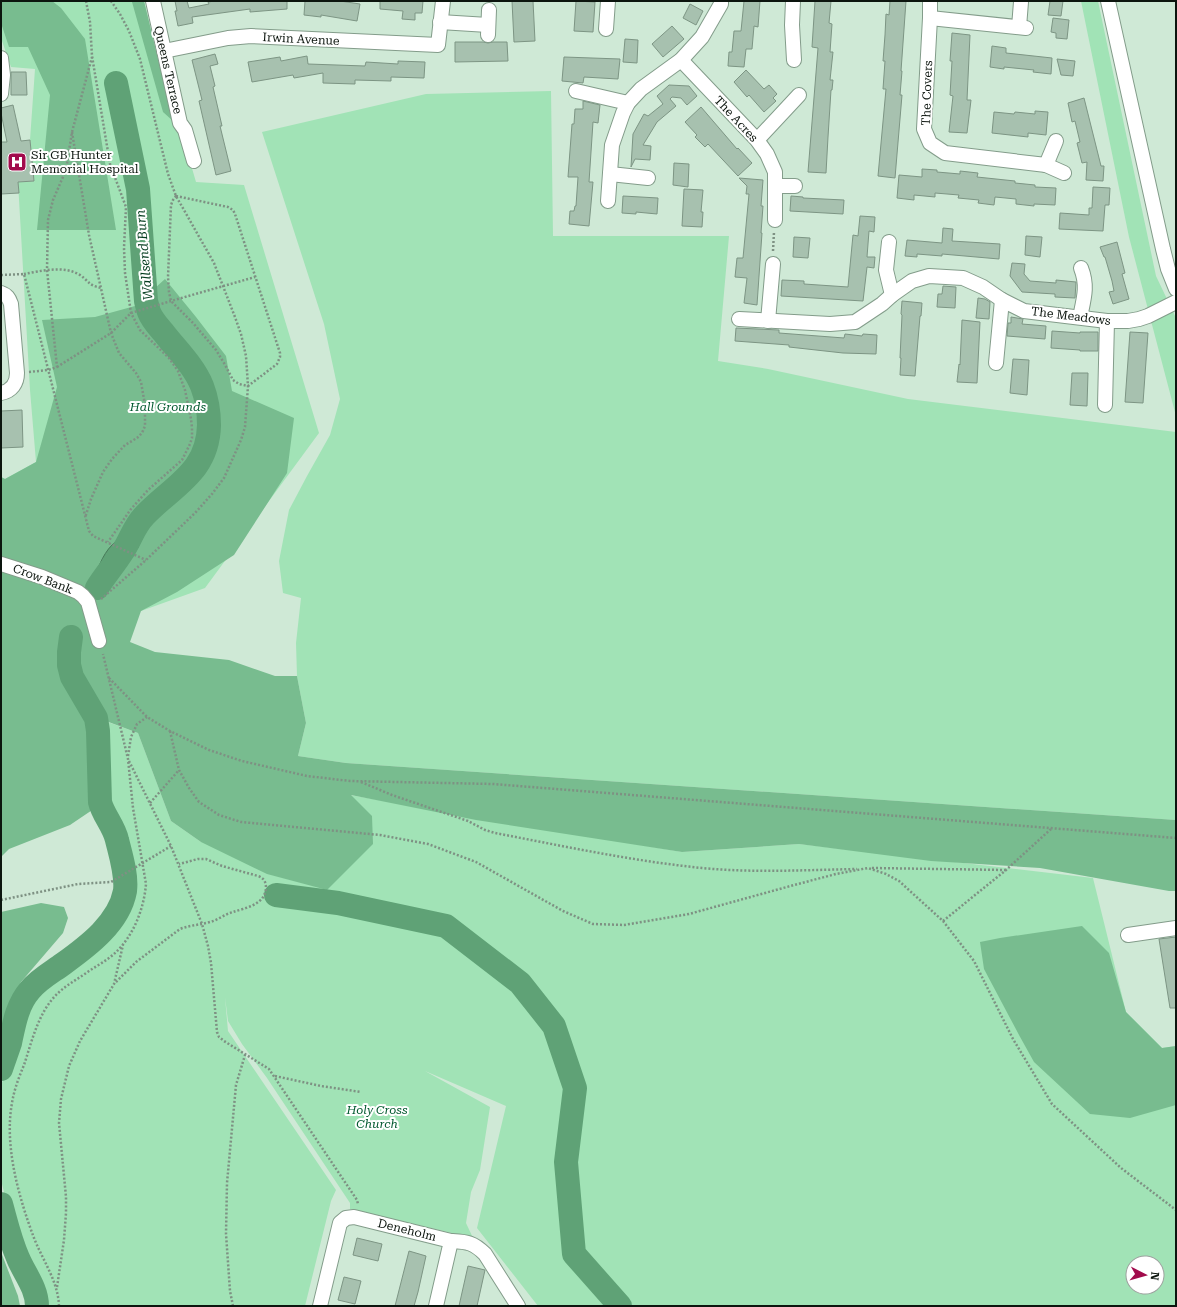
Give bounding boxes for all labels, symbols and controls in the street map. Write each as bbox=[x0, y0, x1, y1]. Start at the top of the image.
street label: Queens Terrace bbox=[151, 25, 185, 116]
street label: Irwin Avenue bbox=[262, 30, 340, 48]
street label: The Covers bbox=[919, 60, 935, 126]
street label: The Acres bbox=[711, 93, 761, 145]
place label: Sir GB Hunter Memorial Hospital bbox=[31, 148, 139, 176]
hospital icon: Sir GB Hunter Memorial Hospital bbox=[6, 151, 28, 173]
water label: Wallsend Burn bbox=[133, 209, 155, 301]
street label: The Meadows bbox=[1030, 304, 1112, 328]
park label: Hall Grounds bbox=[129, 400, 207, 414]
street label: Crow Bank bbox=[11, 561, 75, 597]
park label: Holy Cross Church bbox=[345, 1103, 408, 1131]
street label: Deneholm bbox=[376, 1216, 438, 1244]
north arrow bbox=[1125, 1255, 1165, 1295]
text: N bbox=[1147, 1271, 1161, 1281]

